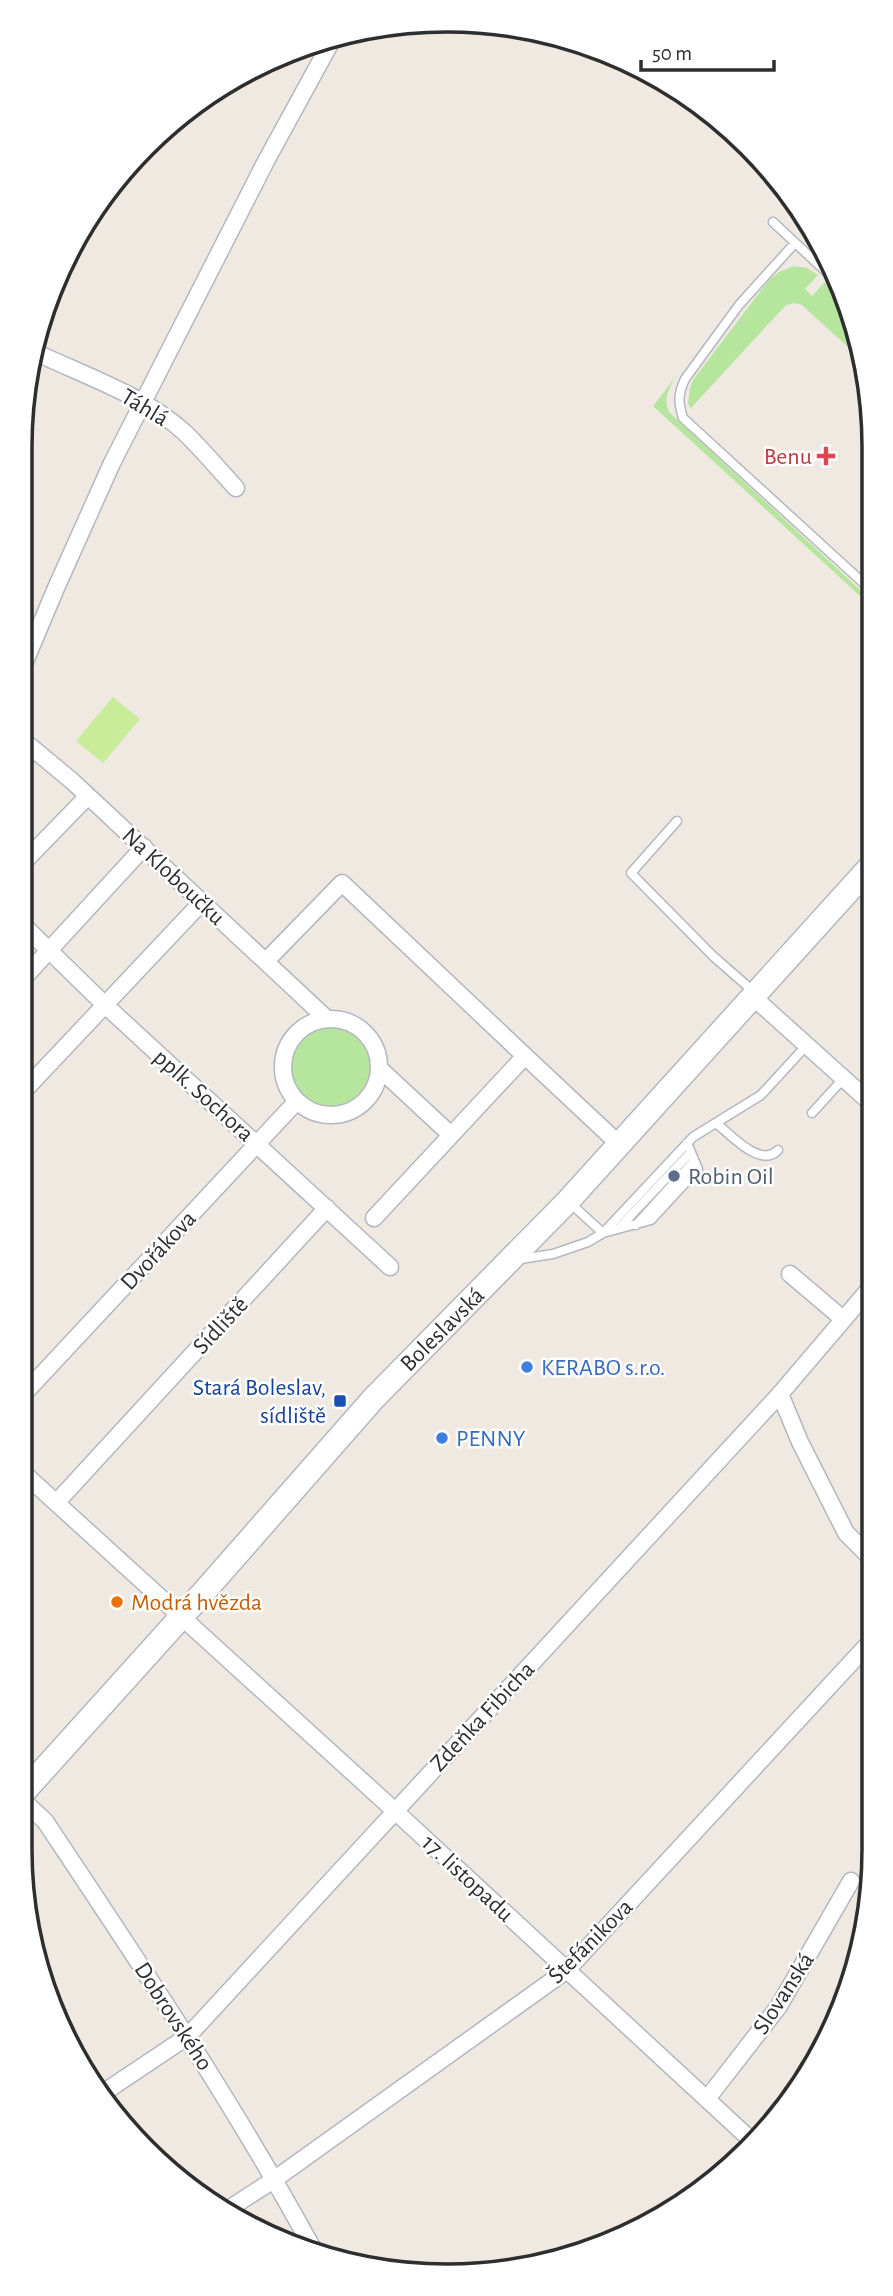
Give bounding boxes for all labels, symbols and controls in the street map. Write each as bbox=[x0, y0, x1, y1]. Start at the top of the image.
scale bar bbox=[641, 28, 774, 72]
text: 50 m bbox=[652, 43, 692, 64]
street label: Táhlá bbox=[117, 384, 172, 431]
place label: Benu bbox=[764, 445, 812, 469]
marker: Benu bbox=[818, 448, 834, 464]
street label: Na Kloboučku bbox=[117, 823, 229, 930]
street label: pplk. Sochora bbox=[149, 1045, 258, 1147]
place label: Robin Oil bbox=[688, 1165, 774, 1189]
marker: Robin Oil bbox=[666, 1168, 682, 1184]
street label: Dvořákova bbox=[116, 1207, 201, 1295]
street label: Boleslavská bbox=[396, 1283, 489, 1376]
street label: Sídliště bbox=[189, 1292, 253, 1359]
place label: KERABO s.r.o. bbox=[541, 1356, 665, 1380]
marker: KERABO s.r.o. bbox=[519, 1359, 535, 1375]
place label: Stará Boleslav, sídliště bbox=[193, 1376, 326, 1428]
marker: Stará Boleslav, sídliště bbox=[332, 1393, 348, 1409]
place label: PENNY bbox=[456, 1427, 526, 1451]
marker: PENNY bbox=[434, 1430, 450, 1446]
place label: Modrá hvězda bbox=[131, 1591, 262, 1615]
marker: Modrá hvězda bbox=[109, 1594, 125, 1610]
street label: Zdeňka Fibicha bbox=[426, 1657, 539, 1776]
street label: 17. listopadu bbox=[417, 1831, 518, 1927]
street label: Štefánikova bbox=[543, 1894, 638, 1989]
street label: Slovanská bbox=[749, 1948, 819, 2039]
street label: Dobrovského bbox=[129, 1958, 217, 2075]

